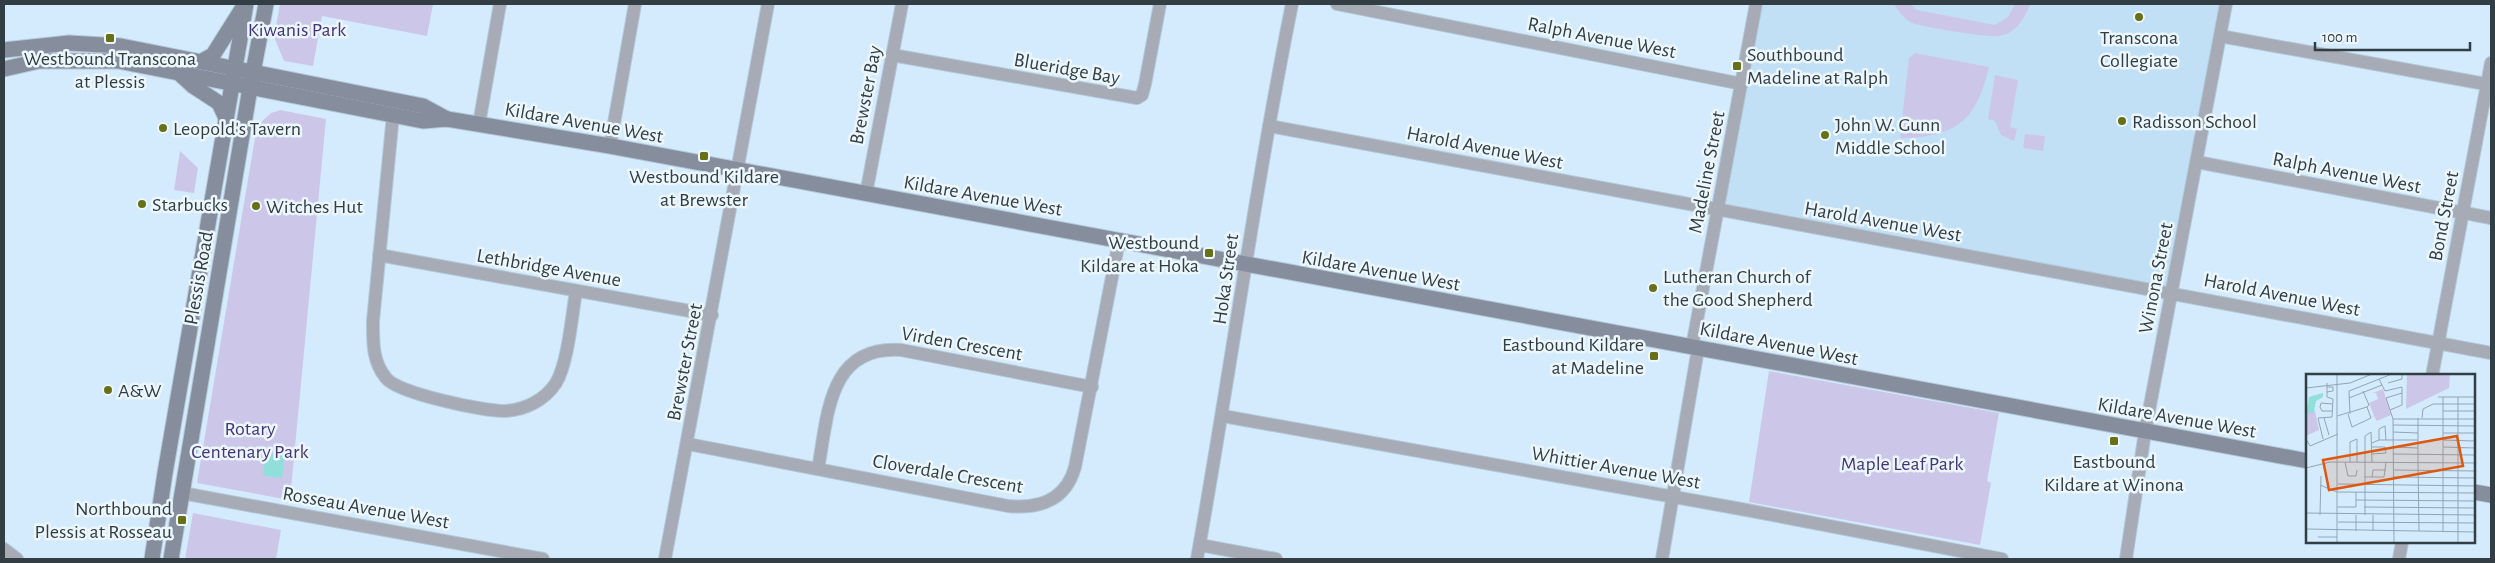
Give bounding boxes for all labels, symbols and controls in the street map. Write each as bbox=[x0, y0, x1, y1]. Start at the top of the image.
marker: Transcona Collegiate bbox=[2133, 11, 2145, 23]
street label: Ralph Avenue West bbox=[1526, 14, 1678, 62]
park label: Kiwanis Park bbox=[248, 20, 346, 40]
scale bar bbox=[2315, 20, 2470, 52]
place label: Transcona Collegiate bbox=[2100, 28, 2178, 71]
text: 100 m bbox=[2322, 30, 2357, 45]
marker: Westbound Transcona at Plessis bbox=[104, 32, 116, 44]
street label: Brewster Bay bbox=[847, 44, 885, 146]
place label: Southbound Madeline at Ralph bbox=[1747, 45, 1888, 88]
place label: Westbound Transcona at Plessis bbox=[24, 49, 196, 92]
street label: Blueridge Bay bbox=[1012, 50, 1122, 88]
marker: Southbound Madeline at Ralph bbox=[1731, 60, 1743, 72]
street label: Kildare Avenue West bbox=[503, 99, 665, 147]
street label: Madeline Street bbox=[1685, 109, 1729, 235]
place label: Radisson School bbox=[2132, 112, 2257, 132]
place label: John W. Gunn Middle School bbox=[1835, 115, 1946, 158]
marker: Radisson School bbox=[2116, 115, 2128, 127]
place label: Leopold's Tavern bbox=[173, 119, 301, 139]
marker: Leopold's Tavern bbox=[157, 122, 169, 134]
street label: Harold Avenue West bbox=[1405, 123, 1565, 173]
marker: John W. Gunn Middle School bbox=[1819, 129, 1831, 141]
street label: Ralph Avenue West bbox=[2271, 149, 2423, 197]
marker: Westbound Kildare at Brewster bbox=[698, 150, 710, 162]
place label: Westbound Kildare at Brewster bbox=[629, 167, 779, 210]
street label: Bond Street bbox=[2425, 169, 2463, 263]
street label: Kildare Avenue West bbox=[902, 172, 1064, 220]
place label: Starbucks bbox=[152, 195, 228, 215]
place label: Witches Hut bbox=[266, 197, 363, 217]
marker: Starbucks bbox=[136, 198, 148, 210]
street label: Harold Avenue West bbox=[1803, 198, 1963, 246]
marker: Witches Hut bbox=[250, 200, 262, 212]
street label: Winona Street bbox=[2135, 220, 2177, 335]
street label: Plessis Road bbox=[181, 230, 217, 327]
street label: Hoka Street bbox=[1210, 232, 1242, 326]
place label: Westbound Kildare at Hoka bbox=[1080, 233, 1199, 276]
street label: Lethbridge Avenue bbox=[475, 245, 623, 291]
marker: Westbound Kildare at Hoka bbox=[1203, 247, 1215, 259]
street label: Kildare Avenue West bbox=[1300, 247, 1462, 295]
place label: Lutheran Church of the Good Shepherd bbox=[1663, 267, 1813, 310]
street label: Harold Avenue West bbox=[2202, 270, 2362, 320]
marker: Lutheran Church of the Good Shepherd bbox=[1647, 282, 1659, 294]
street label: Brewster Street bbox=[664, 301, 706, 423]
street label: Kildare Avenue West bbox=[1698, 319, 1860, 369]
street label: Virden Crescent bbox=[900, 324, 1024, 365]
place label: Eastbound Kildare at Madeline bbox=[1502, 335, 1644, 378]
marker: Eastbound Kildare at Madeline bbox=[1648, 350, 1660, 362]
inset map bbox=[2306, 374, 2475, 543]
place label: A&W bbox=[118, 381, 161, 401]
marker: A&W bbox=[102, 384, 114, 396]
street label: Kildare Avenue West bbox=[2096, 394, 2258, 442]
park label: Rotary Centenary Park bbox=[191, 419, 309, 462]
marker: Eastbound Kildare at Winona bbox=[2108, 435, 2120, 447]
street label: Whittier Avenue West bbox=[1530, 443, 1702, 493]
street label: Cloverdale Crescent bbox=[871, 451, 1025, 497]
place label: Eastbound Kildare at Winona bbox=[2044, 452, 2184, 495]
park label: Maple Leaf Park bbox=[1841, 454, 1963, 474]
street label: Rosseau Avenue West bbox=[281, 484, 451, 533]
place label: Northbound Plessis at Rosseau bbox=[35, 499, 172, 542]
marker: Northbound Plessis at Rosseau bbox=[176, 514, 188, 526]

